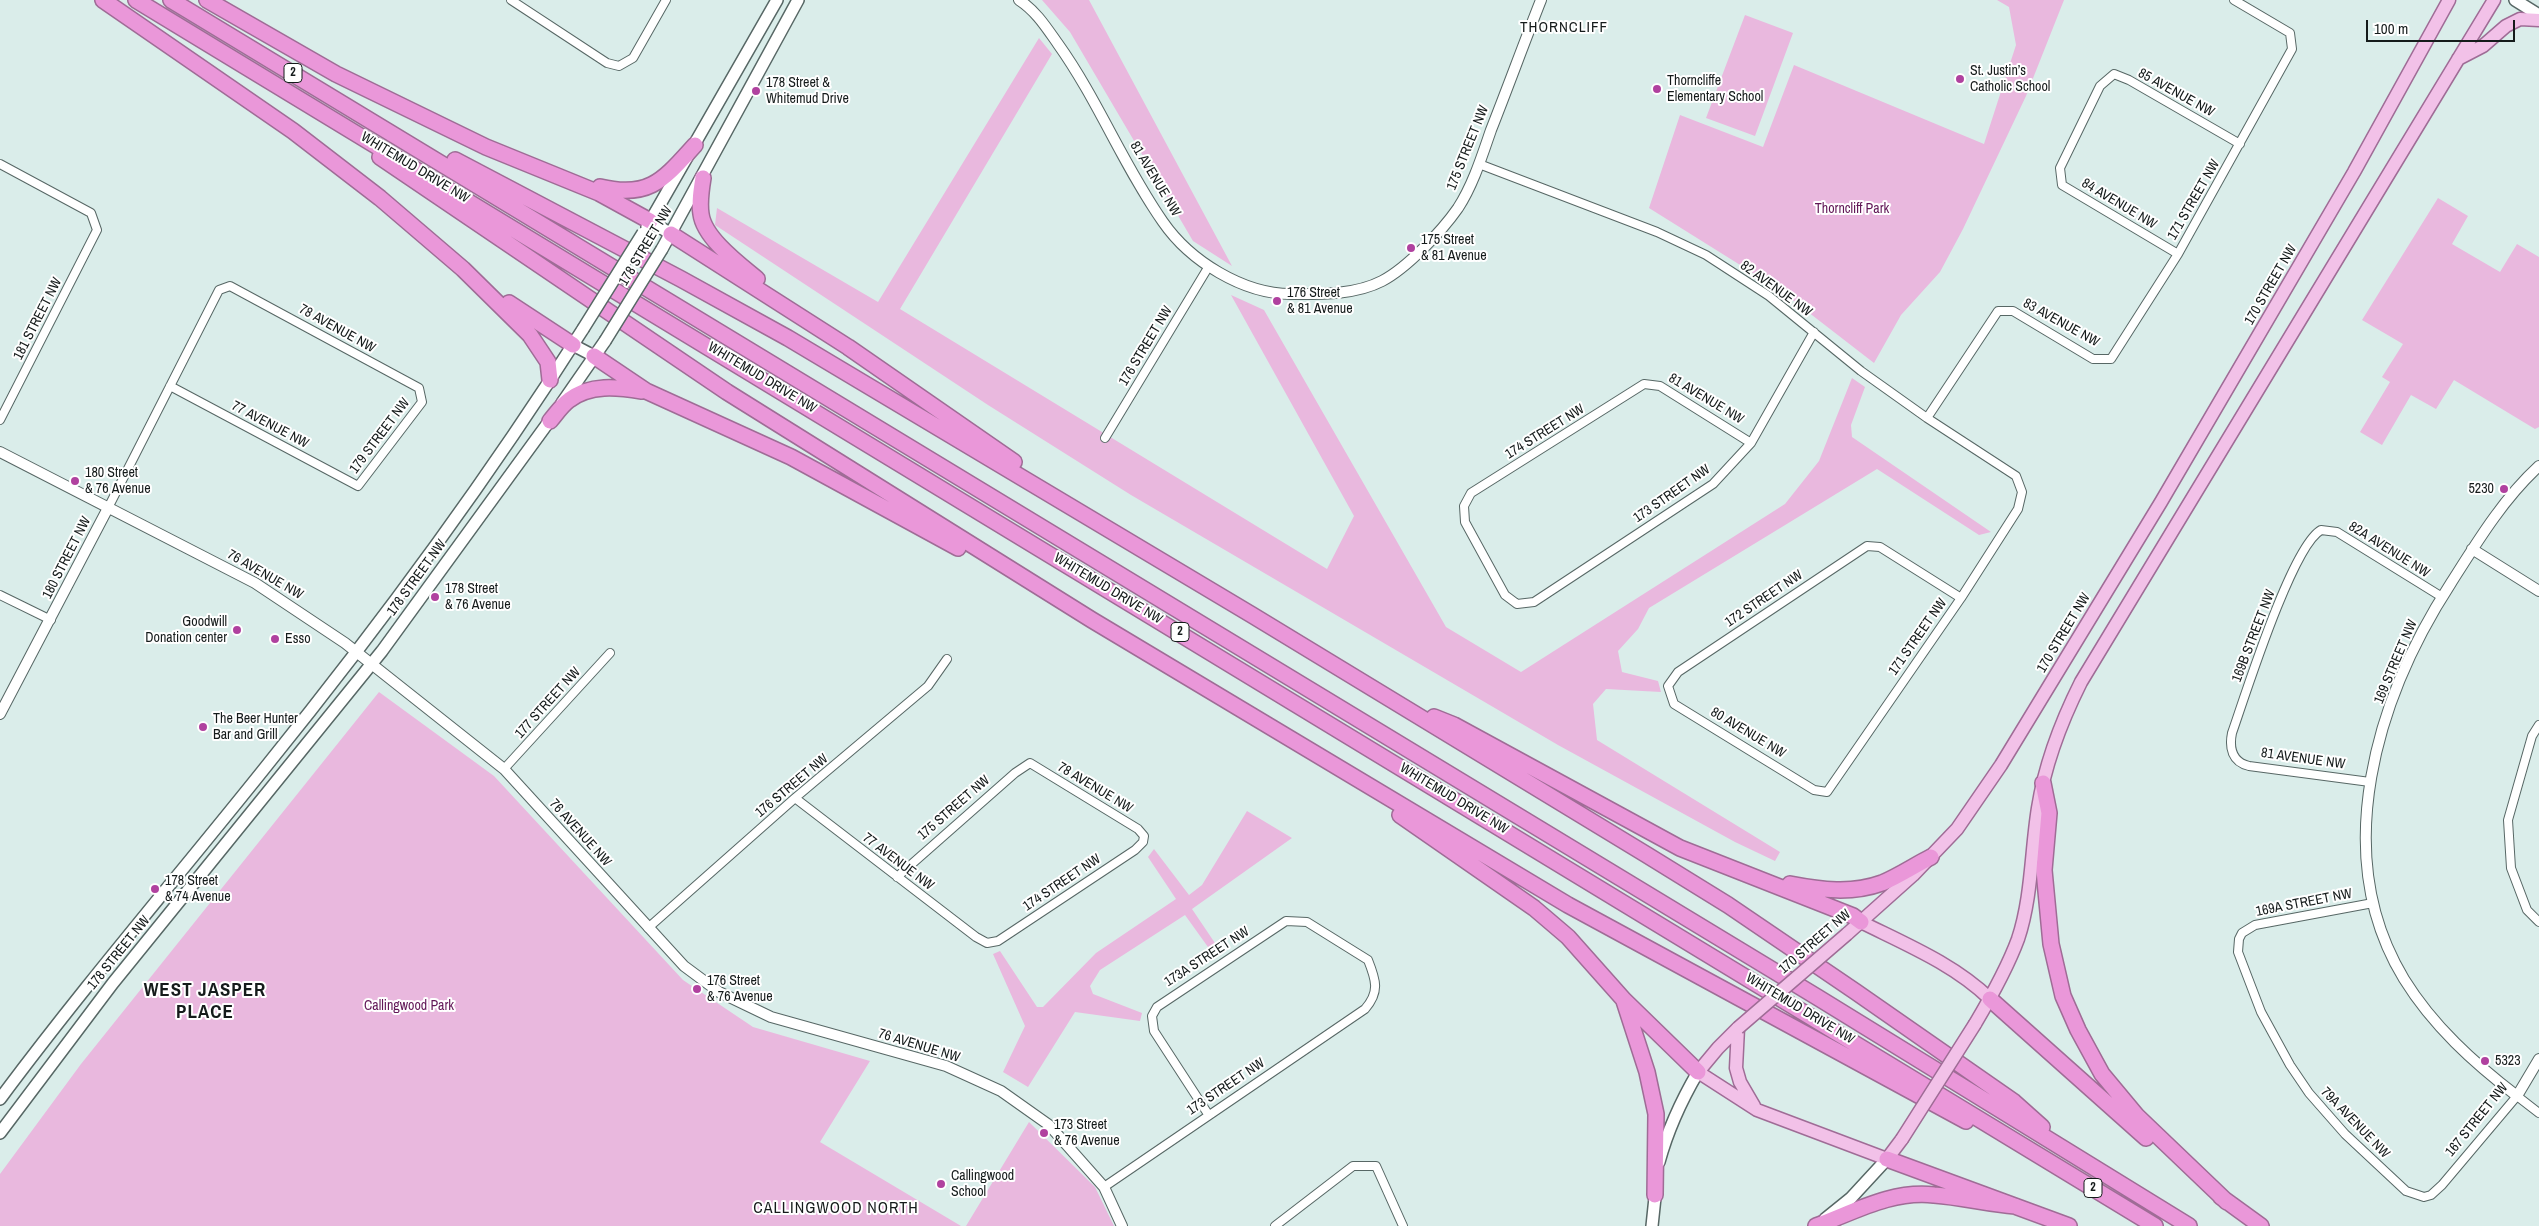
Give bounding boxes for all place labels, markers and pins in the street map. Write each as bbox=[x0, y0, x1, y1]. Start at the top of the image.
place label: St. Justin’s Catholic School bbox=[1970, 63, 2050, 95]
place label: Thorncliffe Elementary School bbox=[1667, 73, 1763, 105]
marker: St. Justin’s Catholic School bbox=[1954, 73, 1966, 85]
place label: 178 Street & Whitemud Drive bbox=[766, 75, 849, 108]
marker: Thorncliffe Elementary School bbox=[1651, 83, 1663, 95]
marker: 178 Street & Whitemud Drive bbox=[750, 85, 762, 97]
place label: 175 Street & 81 Avenue bbox=[1421, 232, 1487, 264]
marker: 175 Street & 81 Avenue bbox=[1405, 242, 1417, 254]
place label: 176 Street & 81 Avenue bbox=[1287, 285, 1353, 318]
marker: 176 Street & 81 Avenue bbox=[1271, 295, 1283, 307]
place label: 180 Street & 76 Avenue bbox=[85, 465, 151, 498]
marker: 180 Street & 76 Avenue bbox=[69, 475, 81, 487]
place label: 5230 bbox=[2468, 481, 2494, 497]
marker: 5230 bbox=[2498, 483, 2510, 495]
place label: 178 Street & 76 Avenue bbox=[445, 581, 511, 614]
marker: 178 Street & 76 Avenue bbox=[429, 591, 441, 603]
place label: Goodwill Donation center bbox=[145, 614, 227, 646]
marker: Goodwill Donation center bbox=[231, 624, 243, 636]
place label: Esso bbox=[285, 631, 311, 647]
marker: Esso bbox=[269, 633, 281, 645]
place label: The Beer Hunter Bar and Grill bbox=[213, 711, 298, 744]
marker: The Beer Hunter Bar and Grill bbox=[197, 721, 209, 733]
place label: 178 Street & 74 Avenue bbox=[165, 873, 231, 906]
marker: 178 Street & 74 Avenue bbox=[149, 883, 161, 895]
place label: 176 Street & 76 Avenue bbox=[707, 973, 773, 1006]
marker: 176 Street & 76 Avenue bbox=[691, 983, 703, 995]
place label: 5323 bbox=[2495, 1053, 2521, 1069]
marker: 5323 bbox=[2479, 1055, 2491, 1067]
place label: 173 Street & 76 Avenue bbox=[1054, 1117, 1120, 1150]
marker: 173 Street & 76 Avenue bbox=[1038, 1127, 1050, 1139]
place label: Callingwood School bbox=[951, 1168, 1014, 1200]
marker: Callingwood School bbox=[935, 1178, 947, 1190]

